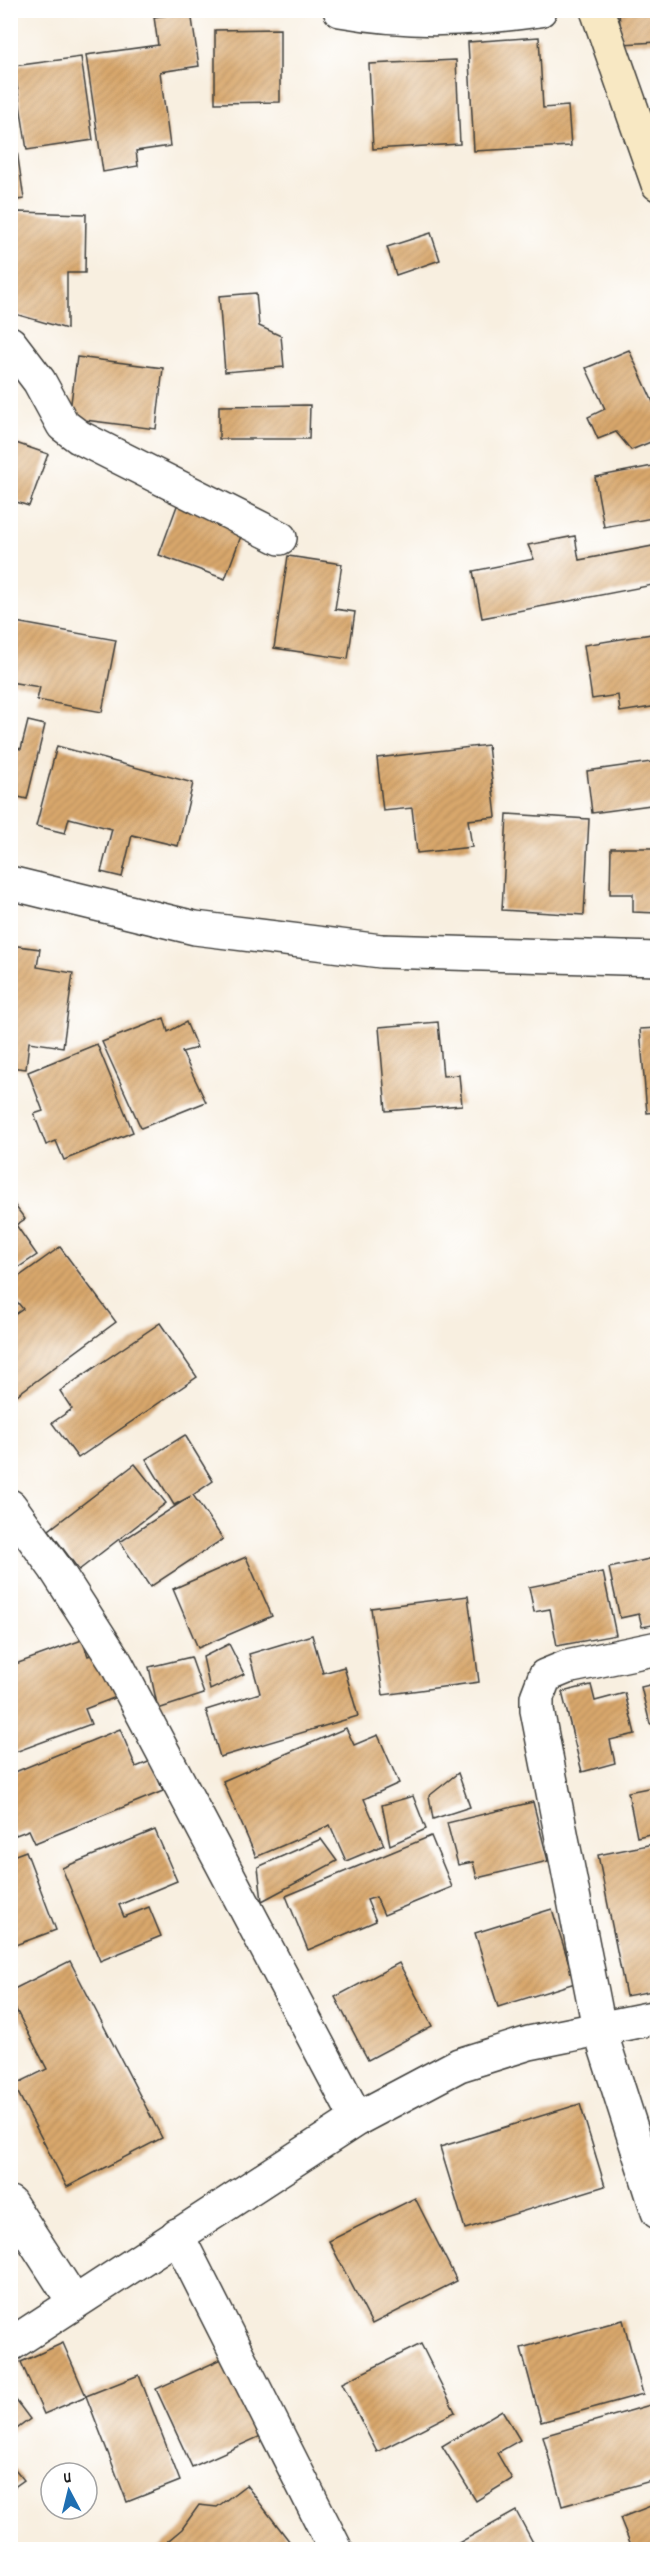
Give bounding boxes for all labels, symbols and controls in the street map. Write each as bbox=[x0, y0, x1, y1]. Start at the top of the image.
north arrow bbox=[39, 2461, 99, 2521]
text: U bbox=[62, 2467, 73, 2490]

